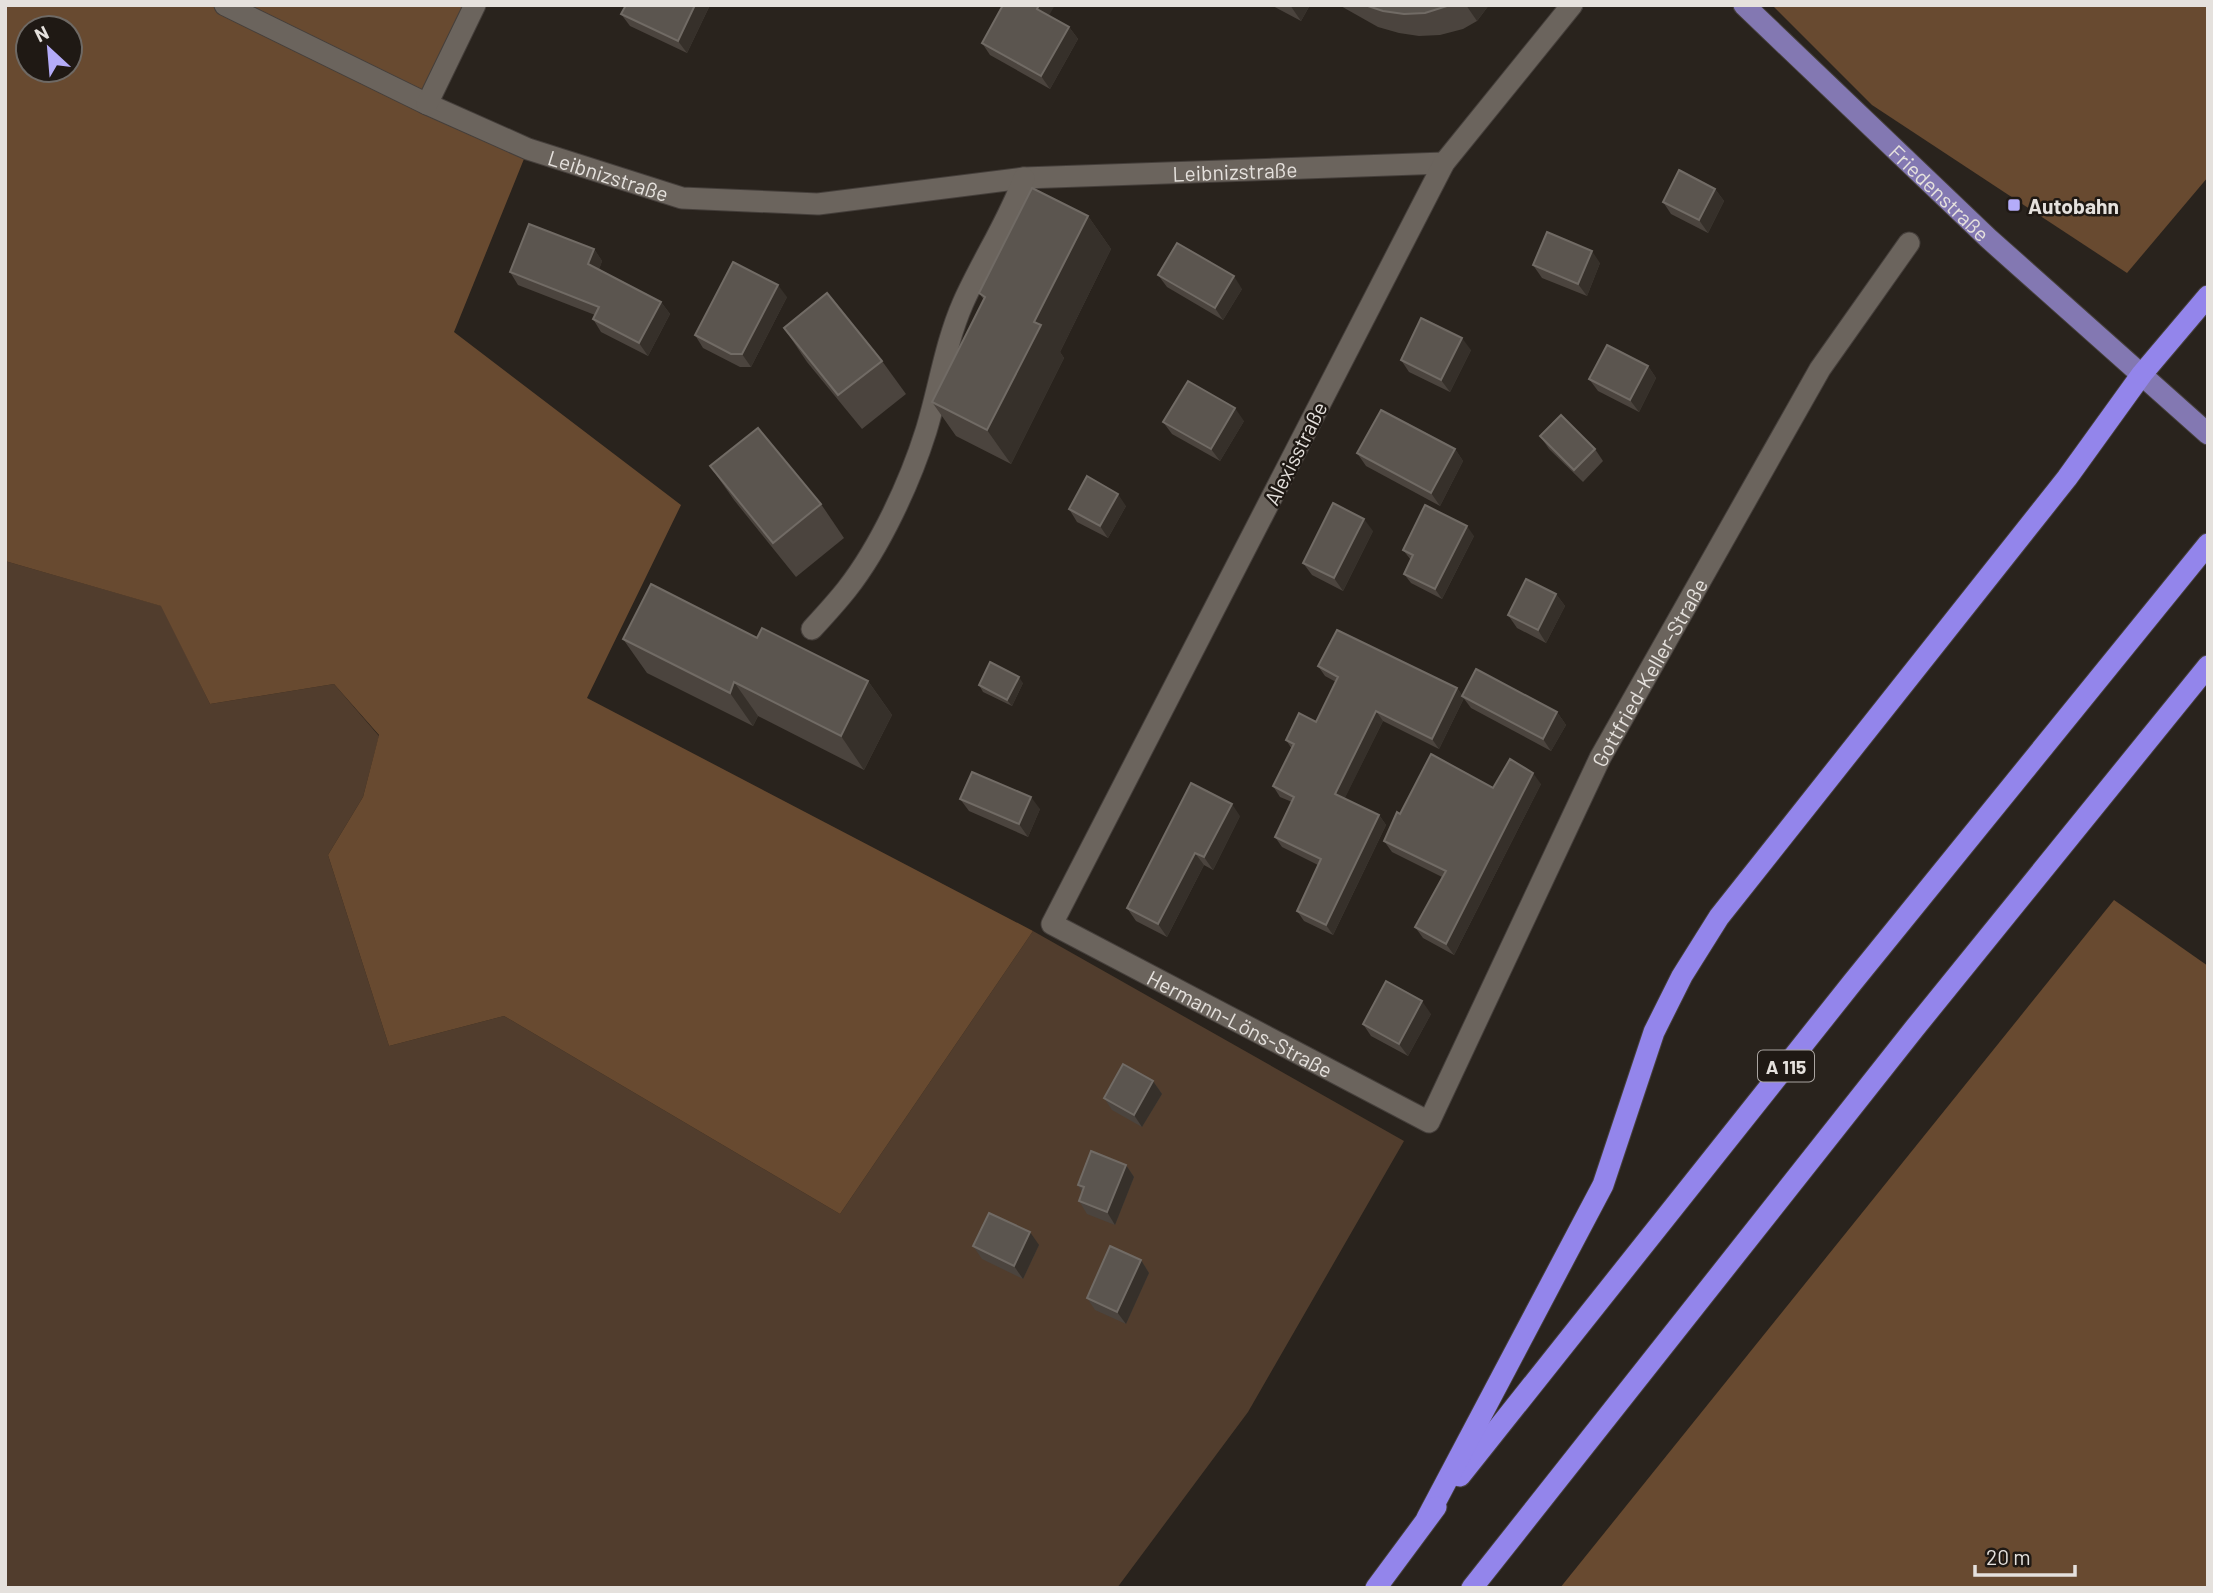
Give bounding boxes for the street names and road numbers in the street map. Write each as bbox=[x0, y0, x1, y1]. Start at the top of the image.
street label: Friedenstraße bbox=[1885, 139, 1995, 246]
street label: Leibnizstraße bbox=[545, 144, 672, 205]
street label: Leibnizstraße bbox=[1172, 156, 1298, 185]
street label: Alexisstraße bbox=[1258, 397, 1332, 509]
street label: Gottfried-Keller-Straße bbox=[1585, 573, 1712, 770]
street label: Hermann-Löns-Straße bbox=[1143, 964, 1337, 1082]
road number: A 115 bbox=[1758, 1050, 1814, 1082]

